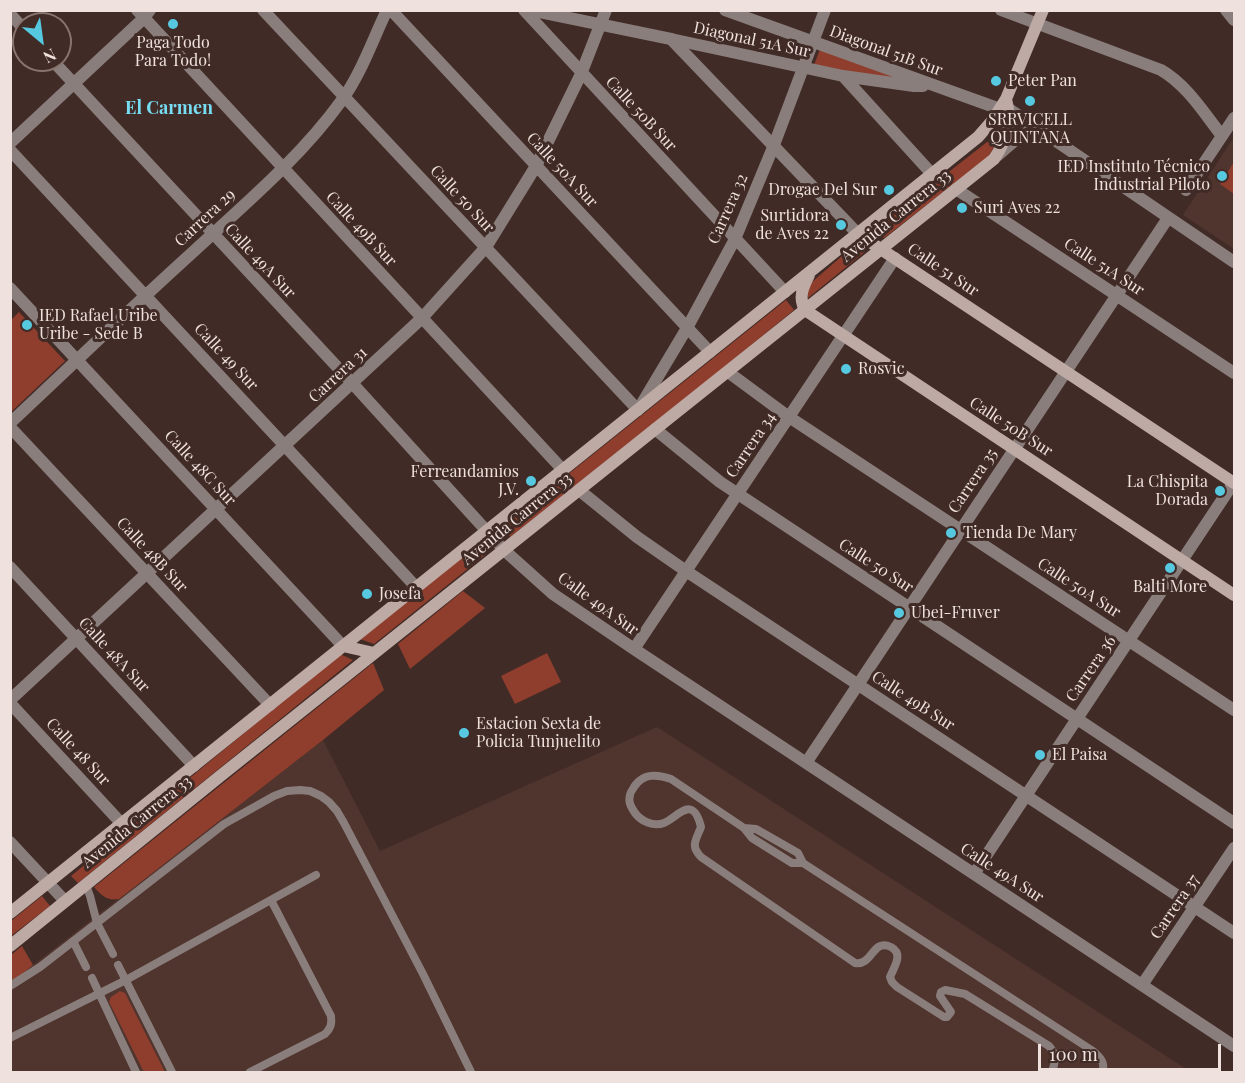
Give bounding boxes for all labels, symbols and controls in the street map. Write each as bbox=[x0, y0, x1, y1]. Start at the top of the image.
north arrow bbox=[12, 12, 72, 72]
marker: Paga Todo Para Todo! bbox=[166, 17, 180, 31]
street label: Diagonal 51A Sur bbox=[692, 18, 812, 62]
street label: Diagonal 51B Sur bbox=[827, 22, 945, 80]
place label: Paga Todo Para Todo! bbox=[135, 33, 211, 71]
text: N bbox=[40, 44, 60, 68]
place label: Peter Pan bbox=[1008, 71, 1077, 91]
street label: Calle 50B Sur bbox=[601, 73, 681, 155]
marker: Peter Pan bbox=[989, 74, 1003, 88]
marker: SRRVICELL QUINTANA bbox=[1023, 94, 1037, 108]
district label: El Carmen bbox=[125, 97, 213, 119]
place label: SRRVICELL QUINTANA bbox=[988, 110, 1072, 148]
street label: Calle 50A Sur bbox=[522, 129, 602, 211]
place label: IED Instituto Técnico Industrial Piloto bbox=[1058, 157, 1210, 195]
street label: Calle 50 Sur bbox=[426, 161, 498, 237]
street label: Avenida Carrera 33 bbox=[837, 166, 955, 266]
marker: IED Instituto Técnico Industrial Piloto bbox=[1215, 169, 1229, 183]
street label: Carrera 32 bbox=[704, 171, 752, 247]
place label: Drogae Del Sur bbox=[768, 180, 877, 200]
marker: Drogae Del Sur bbox=[882, 183, 896, 197]
street label: Carrera 29 bbox=[171, 185, 239, 251]
street label: Calle 49B Sur bbox=[322, 188, 400, 270]
place label: Suri Aves 22 bbox=[974, 198, 1060, 218]
marker: Suri Aves 22 bbox=[955, 201, 969, 215]
place label: Surtidora de Aves 22 bbox=[755, 206, 829, 244]
marker: Surtidora de Aves 22 bbox=[834, 218, 848, 232]
street label: Calle 49A Sur bbox=[221, 220, 299, 302]
street label: Calle 51A Sur bbox=[1060, 234, 1148, 300]
street label: Calle 51 Sur bbox=[904, 239, 982, 301]
place label: IED Rafael Uribe Uribe - Sede B bbox=[39, 306, 158, 344]
marker: IED Rafael Uribe Uribe - Sede B bbox=[20, 318, 34, 332]
street label: Calle 49 Sur bbox=[190, 319, 262, 395]
street label: Carrera 31 bbox=[305, 343, 371, 407]
place label: Rosvic bbox=[858, 359, 905, 379]
marker: Rosvic bbox=[839, 362, 853, 376]
street label: Calle 50B Sur bbox=[966, 393, 1056, 461]
street label: Carrera 34 bbox=[722, 408, 780, 482]
street label: Calle 48C Sur bbox=[160, 426, 240, 510]
street label: Carrera 35 bbox=[944, 445, 1002, 517]
place label: Ferreandamios J.V. bbox=[411, 462, 519, 500]
street label: Avenida Carrera 33 bbox=[458, 469, 576, 569]
place label: La Chispita Dorada bbox=[1127, 472, 1208, 510]
marker: Ferreandamios J.V. bbox=[524, 474, 538, 488]
marker: La Chispita Dorada bbox=[1213, 484, 1227, 498]
street label: Calle 48B Sur bbox=[112, 514, 192, 596]
place label: Tienda De Mary bbox=[963, 523, 1077, 543]
marker: Tienda De Mary bbox=[944, 526, 958, 540]
street label: Calle 50 Sur bbox=[835, 535, 917, 597]
street label: Calle 50A Sur bbox=[1034, 554, 1124, 622]
marker: Balti More bbox=[1163, 561, 1177, 575]
street label: Calle 49A Sur bbox=[554, 568, 642, 640]
place label: Balti More bbox=[1133, 577, 1207, 597]
place label: Josefa bbox=[379, 584, 421, 604]
marker: Josefa bbox=[360, 587, 374, 601]
place label: Ubei-Fruver bbox=[911, 603, 1000, 623]
marker: Ubei-Fruver bbox=[892, 606, 906, 620]
street label: Calle 48A Sur bbox=[74, 614, 154, 696]
street label: Carrera 36 bbox=[1062, 632, 1120, 706]
street label: Calle 49B Sur bbox=[868, 667, 958, 735]
street label: Calle 48 Sur bbox=[42, 714, 114, 790]
place label: Estacion Sexta de Policia Tunjuelito bbox=[476, 714, 601, 752]
marker: Estacion Sexta de Policia Tunjuelito bbox=[457, 726, 471, 740]
place label: El Paisa bbox=[1052, 745, 1107, 765]
marker: El Paisa bbox=[1033, 748, 1047, 762]
street label: Avenida Carrera 33 bbox=[78, 772, 196, 872]
street label: Calle 49A Sur bbox=[957, 839, 1047, 907]
street label: Carrera 37 bbox=[1146, 871, 1204, 943]
scale bar bbox=[1041, 1032, 1224, 1070]
text: 100 m bbox=[1049, 1042, 1098, 1066]

